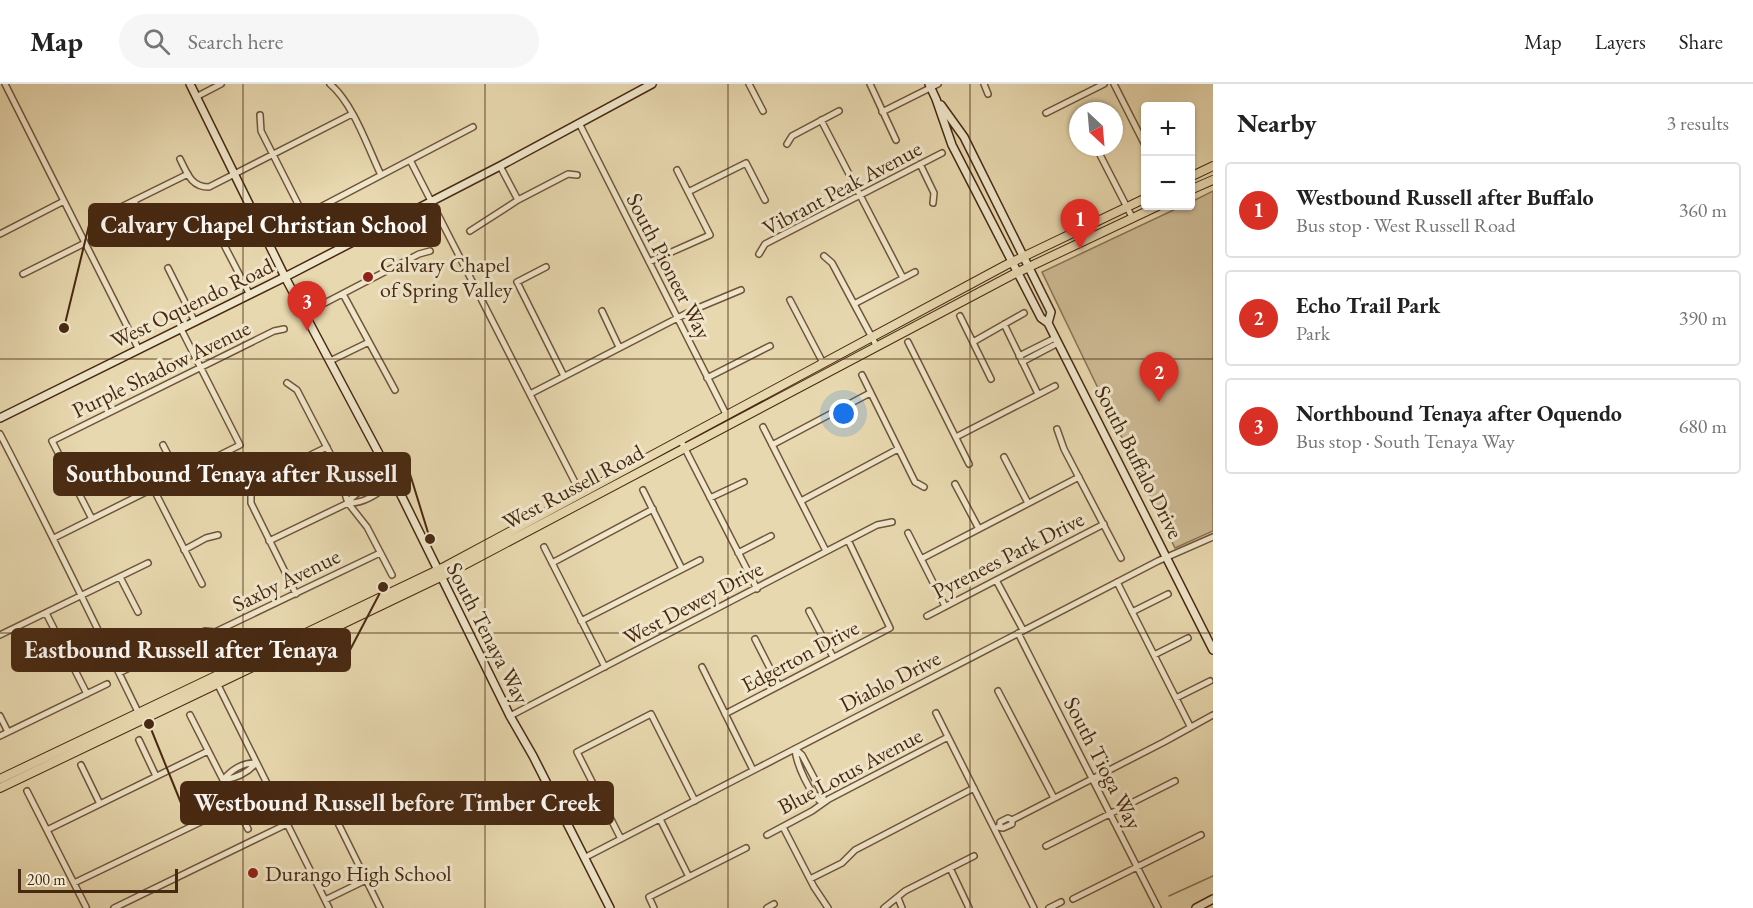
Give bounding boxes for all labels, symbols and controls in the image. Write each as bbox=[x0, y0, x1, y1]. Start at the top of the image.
search box bbox=[119, 14, 539, 68]
text: Map bbox=[30, 23, 83, 59]
icon: search bbox=[140, 25, 173, 58]
text: Search here bbox=[188, 27, 283, 56]
text: Map bbox=[1524, 28, 1562, 55]
text: Layers bbox=[1595, 28, 1646, 55]
text: Share bbox=[1679, 28, 1723, 55]
north arrow bbox=[1069, 102, 1123, 156]
map controls bbox=[1141, 102, 1195, 210]
button: + bbox=[1141, 102, 1195, 156]
text: Nearby bbox=[1237, 106, 1317, 140]
text: 3 results bbox=[1666, 110, 1729, 136]
street label: Vibrant Peak Avenue bbox=[757, 134, 927, 242]
button: − bbox=[1141, 156, 1195, 210]
text: Westbound Russell after Buffalo bbox=[1296, 183, 1593, 212]
street label: South Pioneer Way bbox=[620, 188, 718, 344]
text: 1 bbox=[1253, 197, 1264, 223]
text: 360 m bbox=[1679, 197, 1727, 223]
pin: 1 bbox=[1060, 200, 1100, 249]
callout: Calvary Chapel Christian School bbox=[89, 204, 440, 246]
text: Calvary Chapel Christian School bbox=[101, 209, 428, 241]
text: Bus stop · West Russell Road bbox=[1296, 212, 1516, 238]
place label: Calvary Chapel of Spring Valley bbox=[380, 250, 513, 304]
street label: West Oquendo Road bbox=[106, 251, 279, 355]
marker: Calvary Chapel of Spring Valley bbox=[361, 270, 375, 284]
pin: 3 bbox=[288, 282, 326, 331]
text: Echo Trail Park bbox=[1296, 291, 1440, 320]
text: 2 bbox=[1253, 305, 1264, 331]
text: 390 m bbox=[1679, 305, 1727, 331]
street label: Purple Shadow Avenue bbox=[67, 313, 255, 425]
text: Park bbox=[1296, 320, 1330, 346]
pin: 2 bbox=[1140, 352, 1178, 402]
street label: South Buffalo Drive bbox=[1088, 380, 1190, 544]
your location bbox=[829, 399, 858, 428]
text: Northbound Tenaya after Oquendo bbox=[1296, 399, 1622, 428]
text: 3 bbox=[1253, 413, 1264, 439]
text: 680 m bbox=[1679, 413, 1727, 439]
text: Bus stop · South Tenaya Way bbox=[1296, 428, 1515, 454]
street label: West Russell Road bbox=[497, 437, 649, 536]
callout: Southbound Tenaya after Russell bbox=[54, 453, 410, 495]
text: Southbound Tenaya after Russell bbox=[66, 458, 398, 490]
street label: Pyrenees Park Drive bbox=[927, 504, 1089, 606]
street label: Saxby Avenue bbox=[227, 541, 345, 619]
street label: West Dewey Drive bbox=[618, 554, 768, 652]
street label: South Tenaya Way bbox=[440, 557, 536, 709]
street label: Edgerton Drive bbox=[736, 613, 864, 699]
callout: Eastbound Russell after Tenaya bbox=[12, 629, 350, 671]
text: Eastbound Russell after Tenaya bbox=[24, 634, 338, 666]
street label: Diablo Drive bbox=[835, 643, 946, 719]
street label: South Tioga Way bbox=[1057, 692, 1149, 835]
street label: Blue Lotus Avenue bbox=[773, 721, 928, 821]
callout: Westbound Russell before Timber Creek bbox=[181, 782, 613, 824]
text: Westbound Russell before Timber Creek bbox=[193, 787, 601, 818]
place label: Durango High School bbox=[265, 859, 452, 888]
scale bar bbox=[18, 866, 178, 894]
marker: Durango High School bbox=[246, 866, 260, 880]
text: 200 m bbox=[27, 869, 66, 890]

